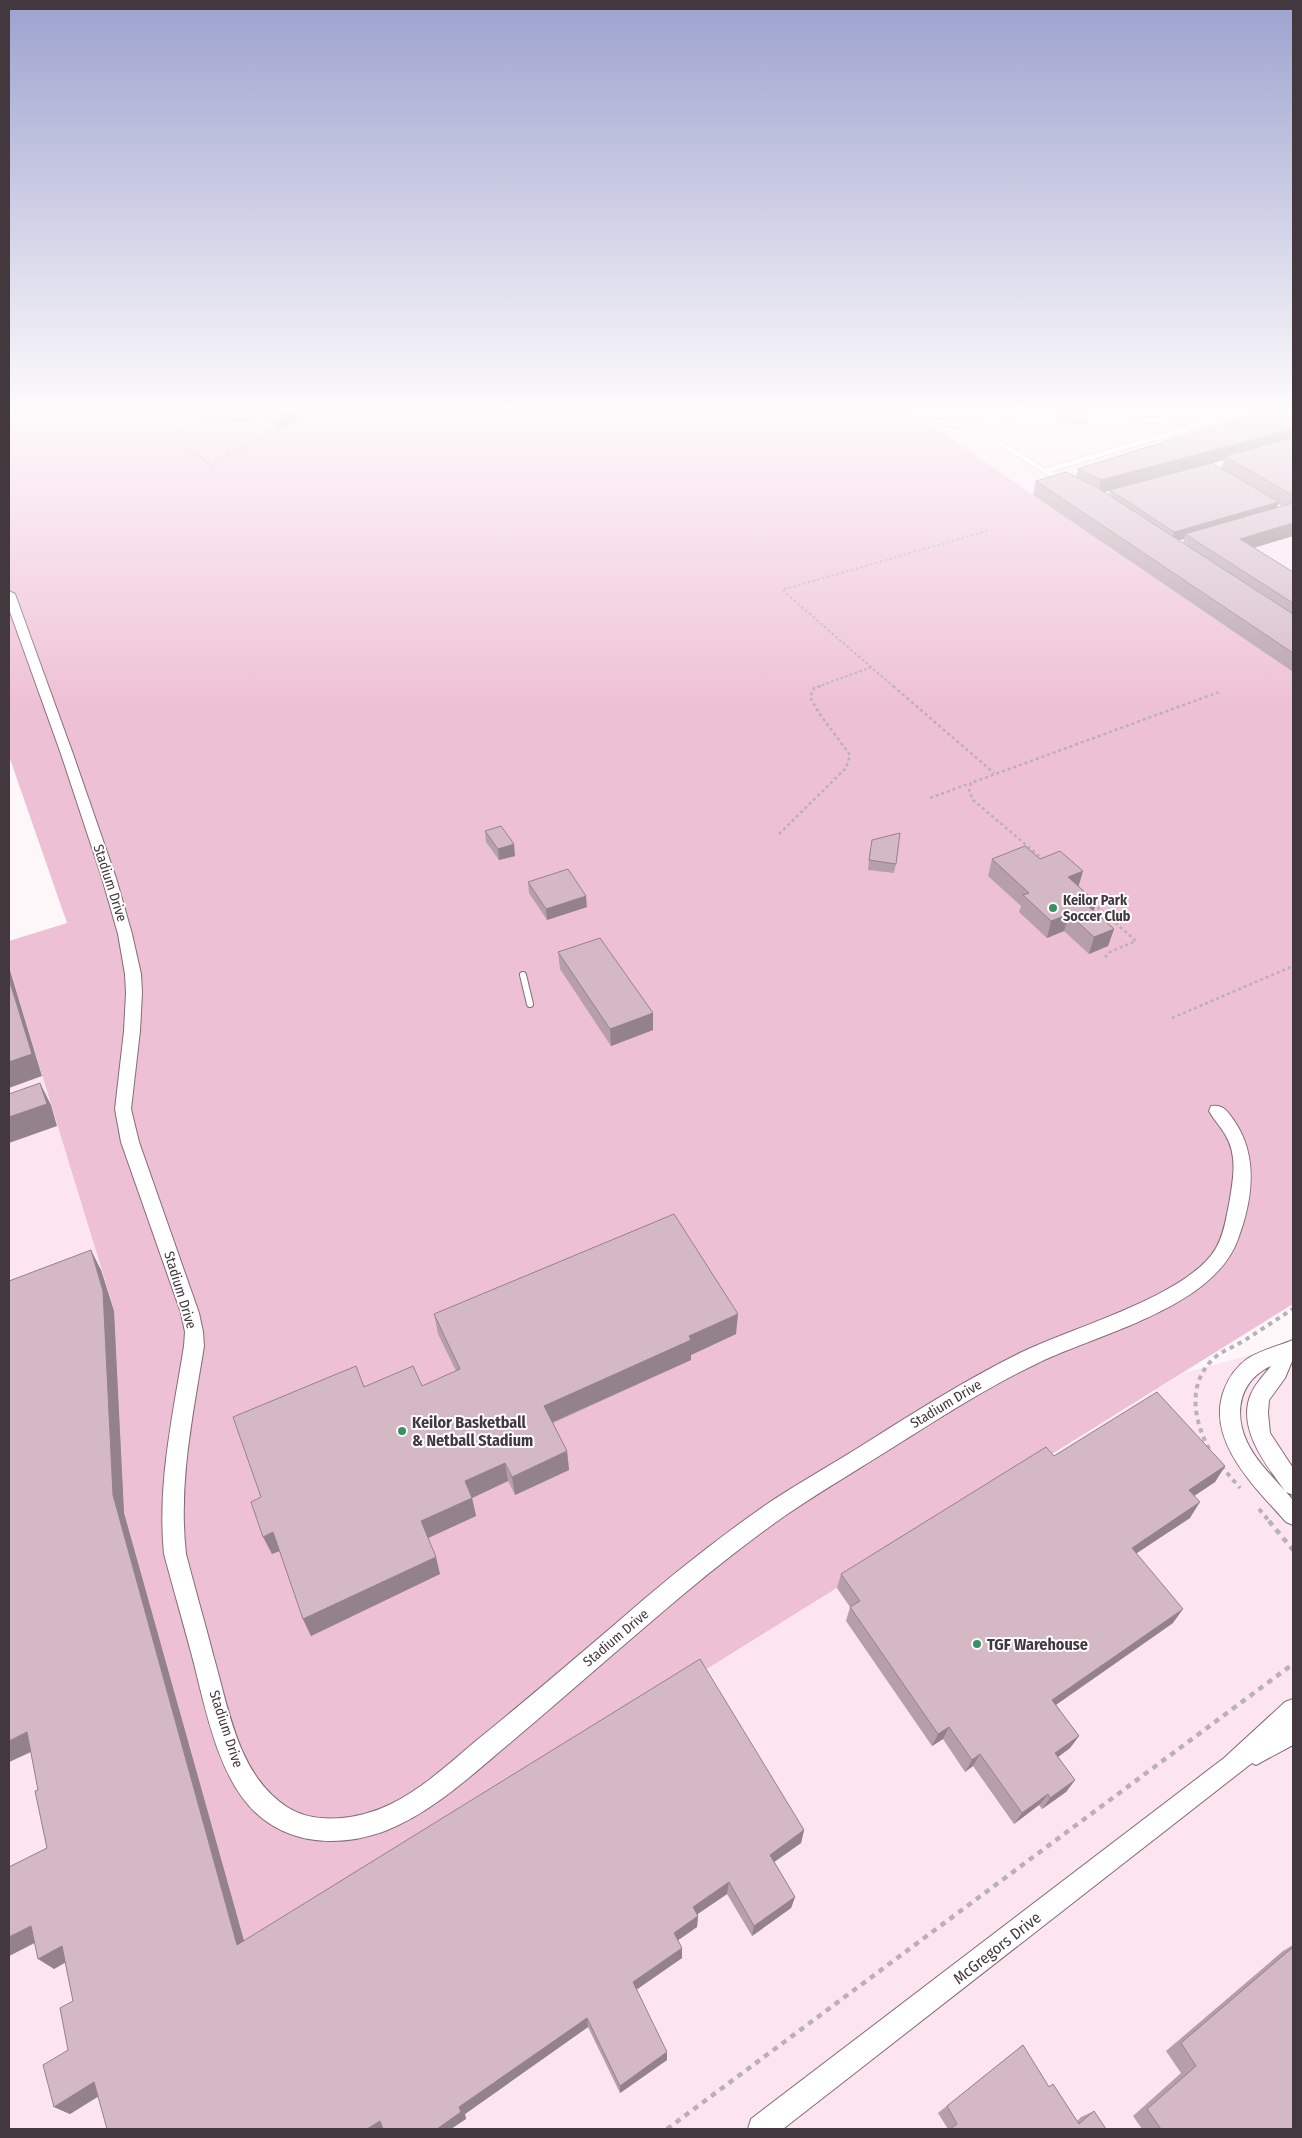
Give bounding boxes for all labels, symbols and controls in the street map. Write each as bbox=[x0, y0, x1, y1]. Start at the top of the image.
street label: Stadium Drive bbox=[90, 842, 131, 924]
place label: Keilor Park Soccer Club bbox=[1063, 892, 1131, 925]
marker: Keilor Park Soccer Club bbox=[1047, 902, 1059, 914]
street label: Stadium Drive bbox=[160, 1249, 200, 1331]
street label: Stadium Drive bbox=[907, 1376, 985, 1432]
place label: Keilor Basketball & Netball Stadium bbox=[412, 1413, 533, 1450]
marker: Keilor Basketball & Netball Stadium bbox=[396, 1425, 408, 1437]
street label: Stadium Drive bbox=[580, 1606, 652, 1670]
place label: TGF Warehouse bbox=[987, 1635, 1088, 1654]
marker: TGF Warehouse bbox=[971, 1638, 983, 1650]
street label: Stadium Drive bbox=[206, 1688, 247, 1770]
street label: McGregors Drive bbox=[949, 1908, 1045, 1988]

